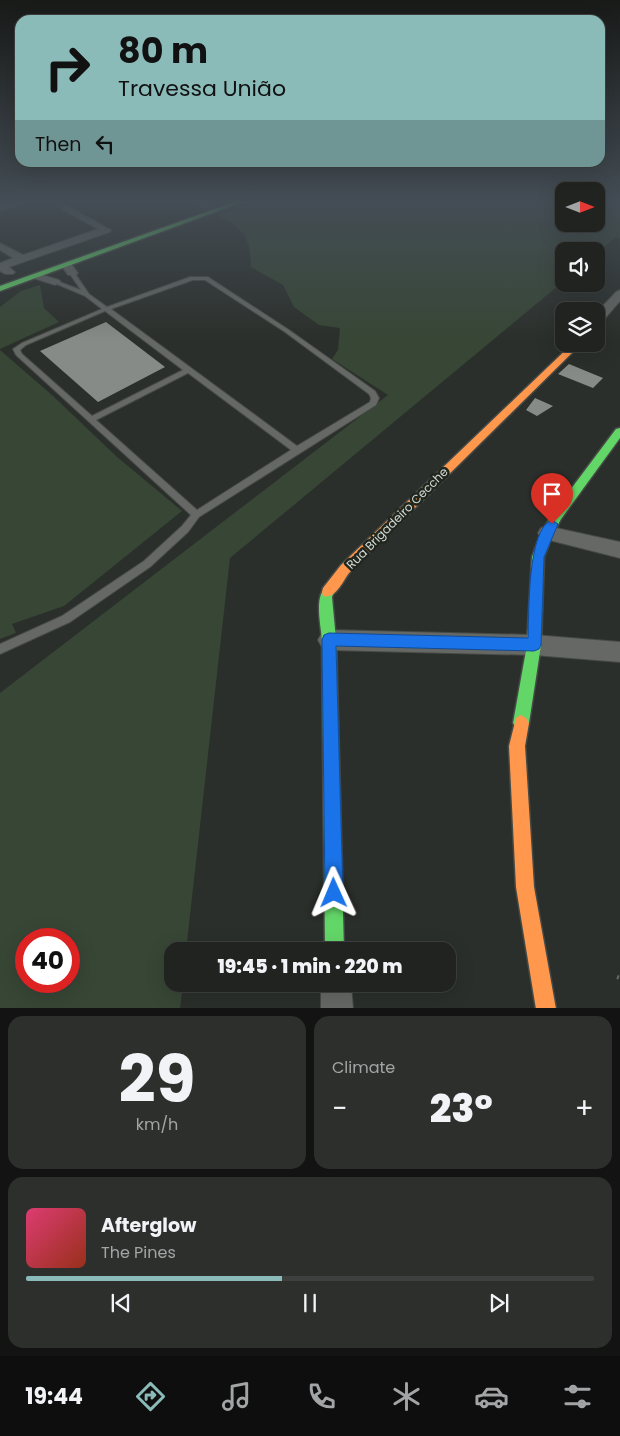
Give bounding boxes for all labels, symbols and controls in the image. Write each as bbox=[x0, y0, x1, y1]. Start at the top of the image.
text: 80 m bbox=[118, 26, 208, 75]
icon: right bbox=[35, 35, 100, 100]
text: Travessa União bbox=[118, 73, 286, 104]
icon: left bbox=[91, 130, 119, 158]
text: Then bbox=[35, 131, 81, 158]
north arrow bbox=[555, 182, 605, 232]
map controls bbox=[555, 182, 605, 352]
button: sound bbox=[555, 242, 605, 292]
button: layers bbox=[555, 302, 605, 352]
street label: Rua Brigadeiro Cecche bbox=[342, 463, 452, 573]
pin bbox=[531, 473, 573, 524]
icon: arrive bbox=[538, 480, 566, 508]
position arrow bbox=[307, 866, 359, 918]
speed limit sign: 40 bbox=[15, 928, 80, 993]
text: 19:45 · 1 min · 220 m bbox=[217, 953, 403, 980]
text: 29 bbox=[118, 1034, 196, 1125]
text: Climate bbox=[332, 1056, 395, 1079]
text: 23° bbox=[430, 1082, 493, 1135]
text: − bbox=[332, 1089, 347, 1128]
text: + bbox=[575, 1089, 594, 1128]
text: km/h bbox=[136, 1113, 178, 1136]
text: Afterglow bbox=[101, 1212, 196, 1239]
text: The Pines bbox=[101, 1241, 176, 1264]
icon: previous bbox=[107, 1289, 135, 1317]
icon: pause bbox=[296, 1289, 324, 1317]
icon: next bbox=[485, 1289, 513, 1317]
icon: directions bbox=[133, 1379, 168, 1414]
icon: music bbox=[219, 1379, 254, 1414]
icon: phone bbox=[304, 1379, 339, 1414]
icon: climate bbox=[389, 1379, 424, 1414]
icon: car bbox=[474, 1379, 509, 1414]
icon: filters bbox=[560, 1379, 595, 1414]
text: 19:44 bbox=[25, 1381, 83, 1412]

